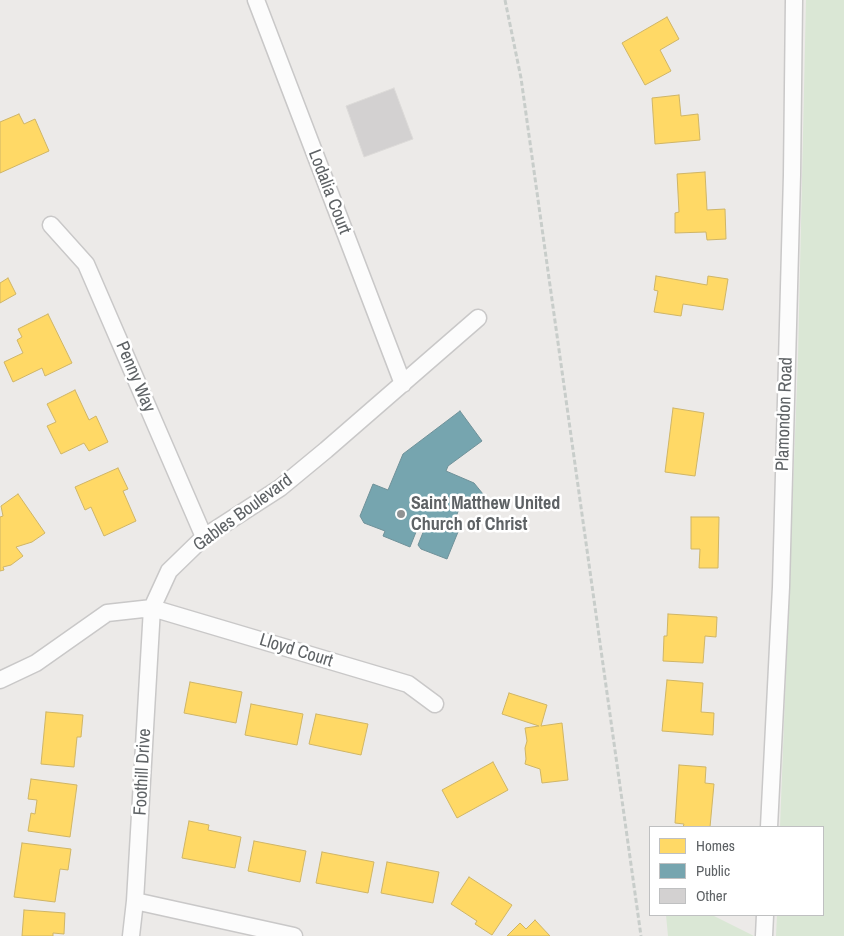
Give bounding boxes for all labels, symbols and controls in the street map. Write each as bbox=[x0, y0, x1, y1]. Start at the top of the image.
street label: Lodalia Court bbox=[303, 147, 355, 237]
street label: Penny Way bbox=[110, 338, 160, 416]
street label: Plamondon Road bbox=[772, 357, 798, 471]
street label: Gables Boulevard bbox=[189, 470, 297, 556]
place label: Saint Matthew United Church of Christ bbox=[411, 493, 560, 536]
marker: Saint Matthew United Church of Christ bbox=[395, 508, 407, 520]
street label: Lloyd Court bbox=[257, 630, 335, 672]
street label: Foothill Drive bbox=[130, 728, 156, 816]
legend bbox=[649, 826, 824, 916]
text: Homes bbox=[696, 835, 735, 856]
text: Public bbox=[696, 860, 730, 881]
text: Other bbox=[696, 885, 727, 906]

